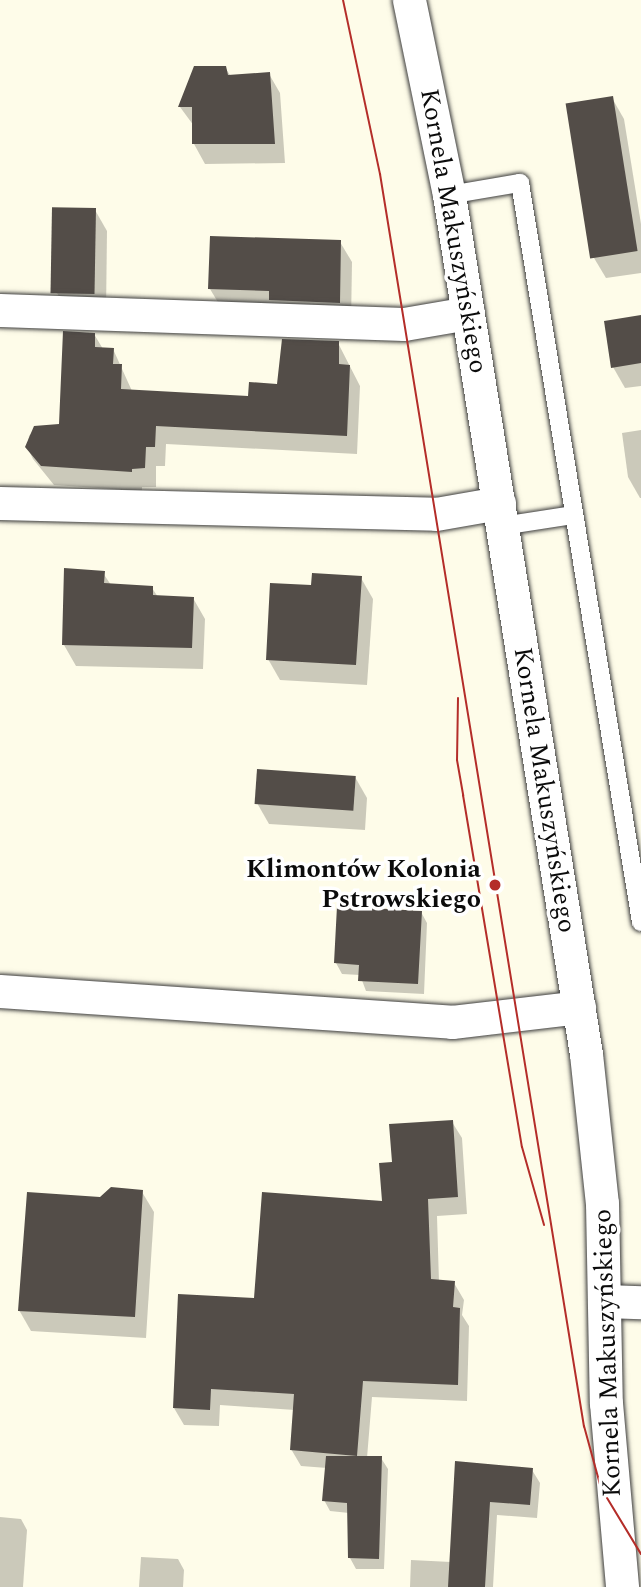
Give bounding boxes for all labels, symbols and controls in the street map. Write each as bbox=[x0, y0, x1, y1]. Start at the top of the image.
street label: Kornela Makuszyńskiego bbox=[413, 86, 493, 376]
street label: Kornela Makuszyńskiego bbox=[506, 645, 582, 935]
place label: Klimontów Kolonia Pstrowskiego bbox=[246, 854, 481, 916]
marker: Klimontów Kolonia Pstrowskiego bbox=[487, 877, 503, 893]
street label: Kornela Makuszyńskiego bbox=[587, 1208, 629, 1498]

